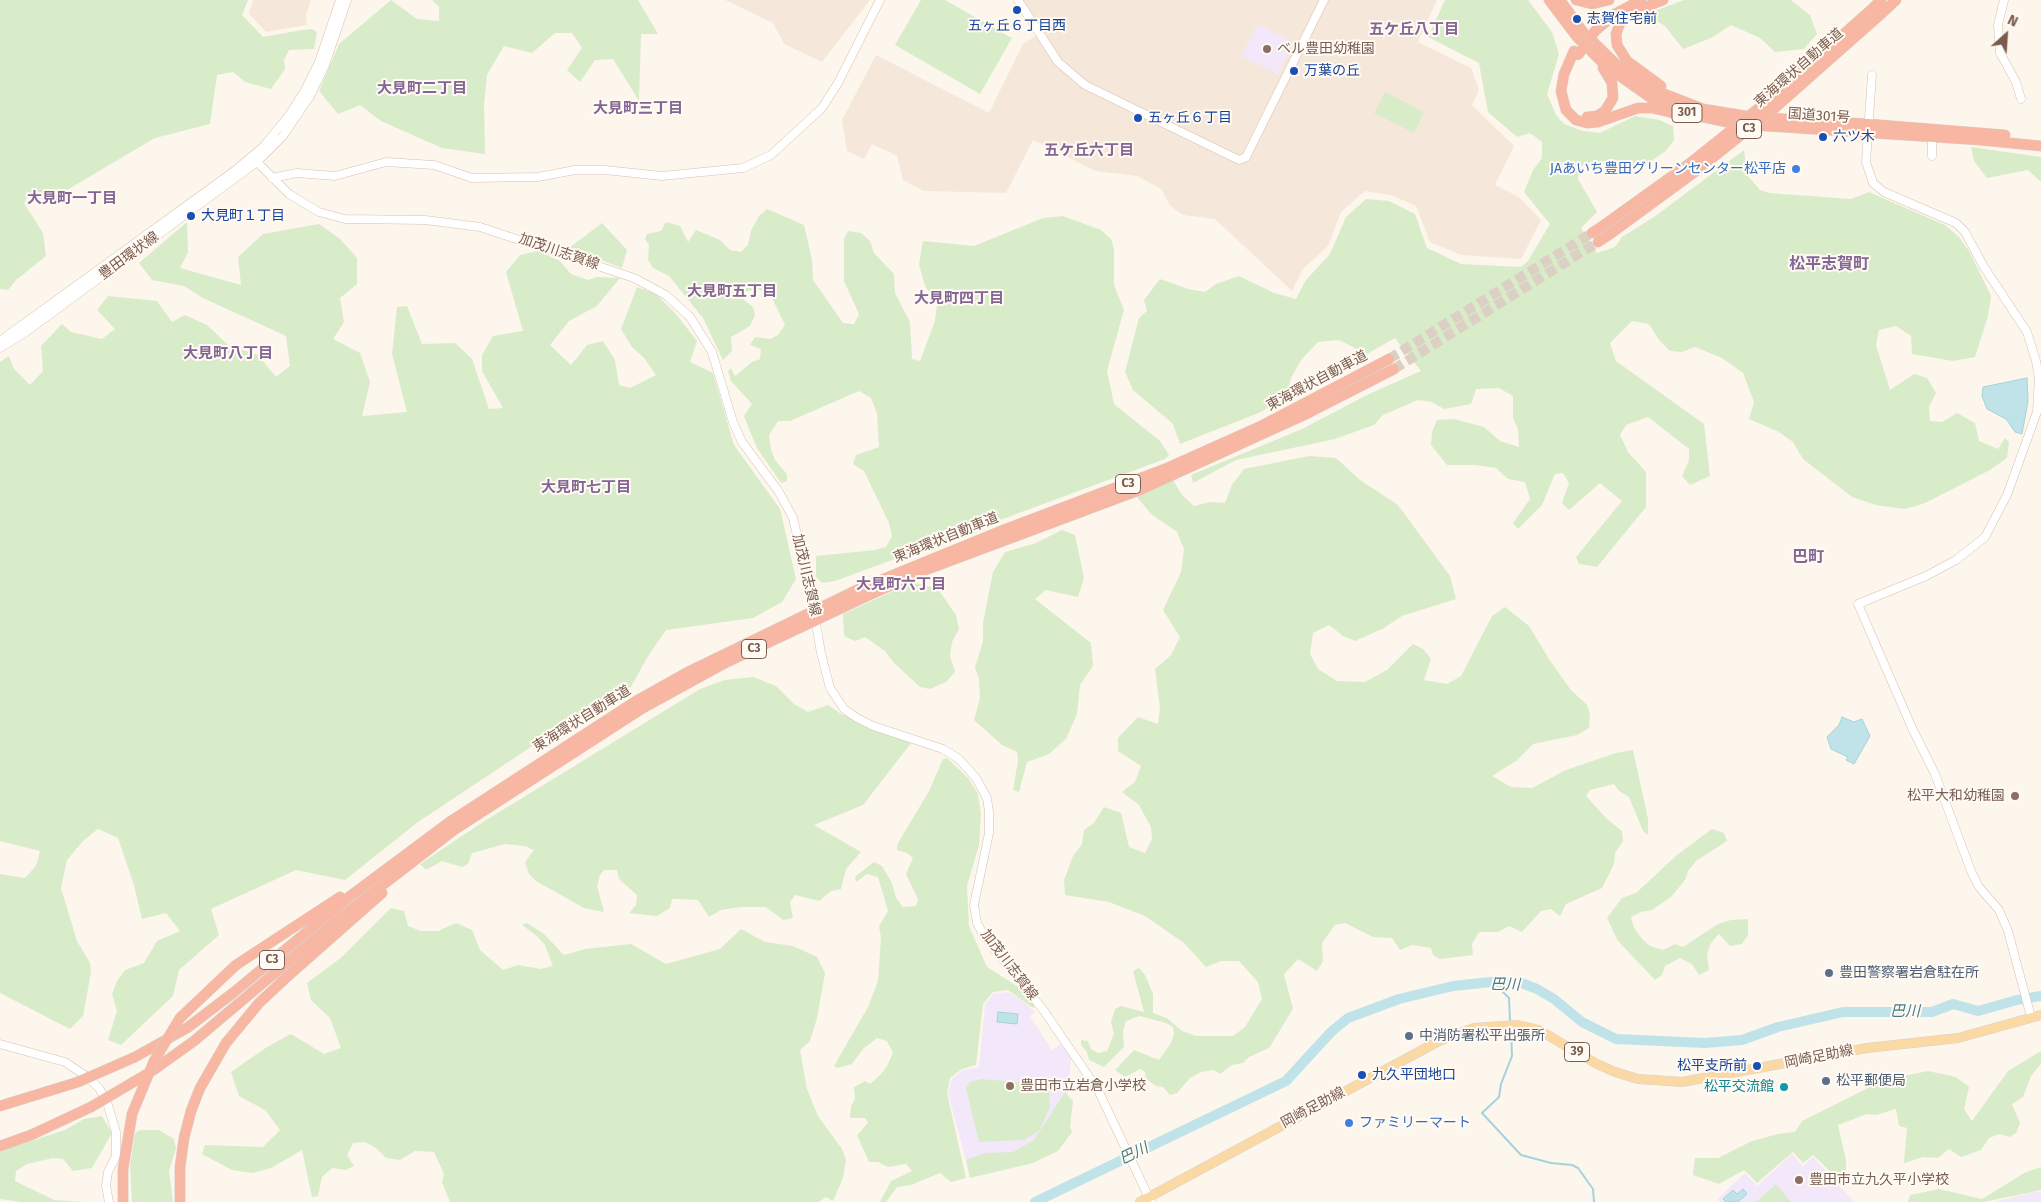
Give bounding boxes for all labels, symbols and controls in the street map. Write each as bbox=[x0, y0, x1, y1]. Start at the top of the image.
marker: 五ヶ丘６丁目西 bbox=[1011, 4, 1023, 16]
north arrow bbox=[1981, 10, 2031, 60]
place label: 志賀住宅前 bbox=[1587, 11, 1657, 27]
text: N bbox=[2005, 11, 2021, 31]
marker: 志賀住宅前 bbox=[1571, 13, 1583, 25]
place label: 五ヶ丘６丁目西 bbox=[968, 18, 1066, 34]
district label: 五ケ丘八丁目 bbox=[1369, 21, 1459, 39]
street label: 東海環状自動車道 bbox=[1751, 25, 1847, 111]
place label: ベル豊田幼稚園 bbox=[1277, 41, 1375, 57]
marker: ベル豊田幼稚園 bbox=[1261, 43, 1273, 55]
place label: 万葉の丘 bbox=[1304, 63, 1360, 79]
marker: 万葉の丘 bbox=[1288, 65, 1300, 77]
district label: 大見町二丁目 bbox=[377, 80, 467, 98]
district label: 大見町三丁目 bbox=[593, 100, 683, 118]
road number: 301 bbox=[1672, 104, 1702, 122]
street label: 国道301号 bbox=[1787, 105, 1851, 127]
place label: 五ヶ丘６丁目 bbox=[1148, 110, 1232, 126]
marker: 五ヶ丘６丁目 bbox=[1132, 112, 1144, 124]
road number: C3 bbox=[1736, 120, 1762, 138]
place label: 六ツ木 bbox=[1833, 129, 1875, 145]
marker: 六ツ木 bbox=[1817, 131, 1829, 143]
district label: 五ケ丘六丁目 bbox=[1044, 142, 1134, 160]
place label: JAあいち豊田グリーンセンター松平店 bbox=[1550, 161, 1786, 177]
marker: JAあいち豊田グリーンセンター松平店 bbox=[1790, 163, 1802, 175]
district label: 大見町一丁目 bbox=[27, 190, 117, 208]
place label: 大見町１丁目 bbox=[201, 208, 285, 224]
marker: 大見町１丁目 bbox=[185, 210, 197, 222]
street label: 豊田環状線 bbox=[96, 229, 162, 283]
street label: 加茂川志賀線 bbox=[517, 230, 601, 274]
district label: 松平志賀町 bbox=[1789, 255, 1869, 275]
district label: 大見町五丁目 bbox=[687, 283, 777, 301]
district label: 大見町四丁目 bbox=[914, 290, 1004, 308]
district label: 大見町八丁目 bbox=[183, 345, 273, 363]
street label: 東海環状自動車道 bbox=[1264, 347, 1370, 415]
road number: C3 bbox=[1116, 474, 1140, 494]
district label: 大見町七丁目 bbox=[541, 479, 631, 497]
street label: 東海環状自動車道 bbox=[891, 509, 1001, 567]
street label: 加茂川志賀線 bbox=[788, 532, 824, 618]
district label: 巴町 bbox=[1792, 548, 1824, 568]
district label: 大見町六丁目 bbox=[856, 576, 946, 594]
road number: C3 bbox=[742, 640, 766, 659]
street label: 東海環状自動車道 bbox=[530, 682, 634, 756]
place label: 松平大和幼稚園 bbox=[1907, 788, 2005, 804]
marker: 松平大和幼稚園 bbox=[2009, 790, 2021, 802]
street label: 加茂川志賀線 bbox=[977, 926, 1041, 1004]
road number: C3 bbox=[260, 950, 284, 970]
place label: 豊田警察署岩倉駐在所 bbox=[1839, 965, 1979, 981]
marker: 豊田警察署岩倉駐在所 bbox=[1823, 967, 1835, 979]
water label: 巴川 bbox=[1490, 976, 1520, 994]
water label: 巴川 bbox=[1890, 1003, 1920, 1021]
place label: 中消防署松平出張所 bbox=[1419, 1028, 1545, 1044]
marker: 中消防署松平出張所 bbox=[1403, 1030, 1415, 1042]
road number: 39 bbox=[1564, 1042, 1590, 1062]
street label: 岡崎足助線 bbox=[1783, 1042, 1855, 1072]
place label: 松平支所前 bbox=[1677, 1058, 1747, 1074]
marker: 松平支所前 bbox=[1751, 1060, 1763, 1072]
place label: 九久平団地口 bbox=[1372, 1067, 1456, 1083]
marker: 九久平団地口 bbox=[1356, 1069, 1368, 1081]
place label: 松平郵便局 bbox=[1836, 1073, 1906, 1089]
marker: 松平郵便局 bbox=[1820, 1075, 1832, 1087]
place label: 豊田市立岩倉小学校 bbox=[1020, 1078, 1146, 1094]
place label: 松平交流館 bbox=[1704, 1079, 1774, 1095]
marker: 豊田市立岩倉小学校 bbox=[1004, 1080, 1016, 1092]
marker: 松平交流館 bbox=[1778, 1081, 1790, 1093]
street label: 岡崎足助線 bbox=[1278, 1084, 1348, 1132]
place label: ファミリーマート bbox=[1359, 1115, 1471, 1131]
marker: ファミリーマート bbox=[1343, 1117, 1355, 1129]
water label: 巴川 bbox=[1117, 1139, 1151, 1169]
place label: 豊田市立九久平小学校 bbox=[1809, 1172, 1949, 1188]
marker: 豊田市立九久平小学校 bbox=[1793, 1174, 1805, 1186]

